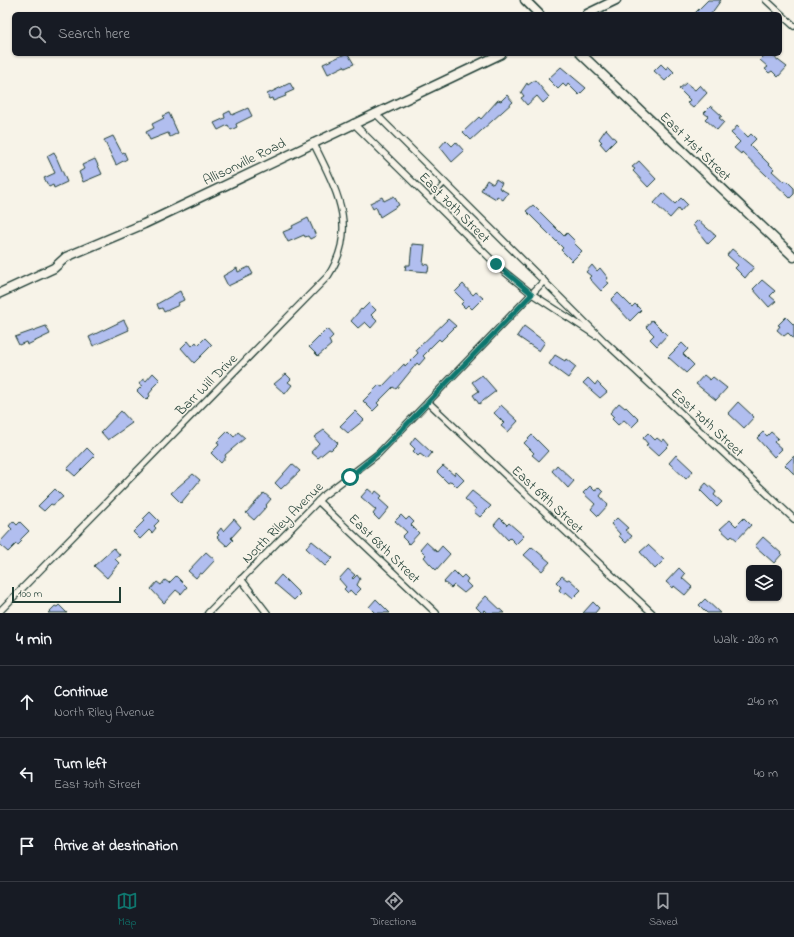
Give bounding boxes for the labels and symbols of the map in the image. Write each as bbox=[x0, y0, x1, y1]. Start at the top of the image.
street label: East 71st Street bbox=[654, 107, 736, 187]
street label: Allisonville Road bbox=[200, 133, 290, 192]
street label: East 70th Street bbox=[414, 168, 495, 249]
route end bbox=[487, 255, 505, 273]
street label: Barr Will Drive bbox=[170, 349, 244, 422]
street label: East 70th Street bbox=[666, 384, 748, 463]
street label: East 69th Street bbox=[506, 461, 588, 539]
route start bbox=[341, 468, 359, 486]
street label: North Riley Avenue bbox=[237, 477, 330, 569]
street label: East 68th Street bbox=[343, 509, 425, 589]
scale bar bbox=[12, 585, 121, 604]

